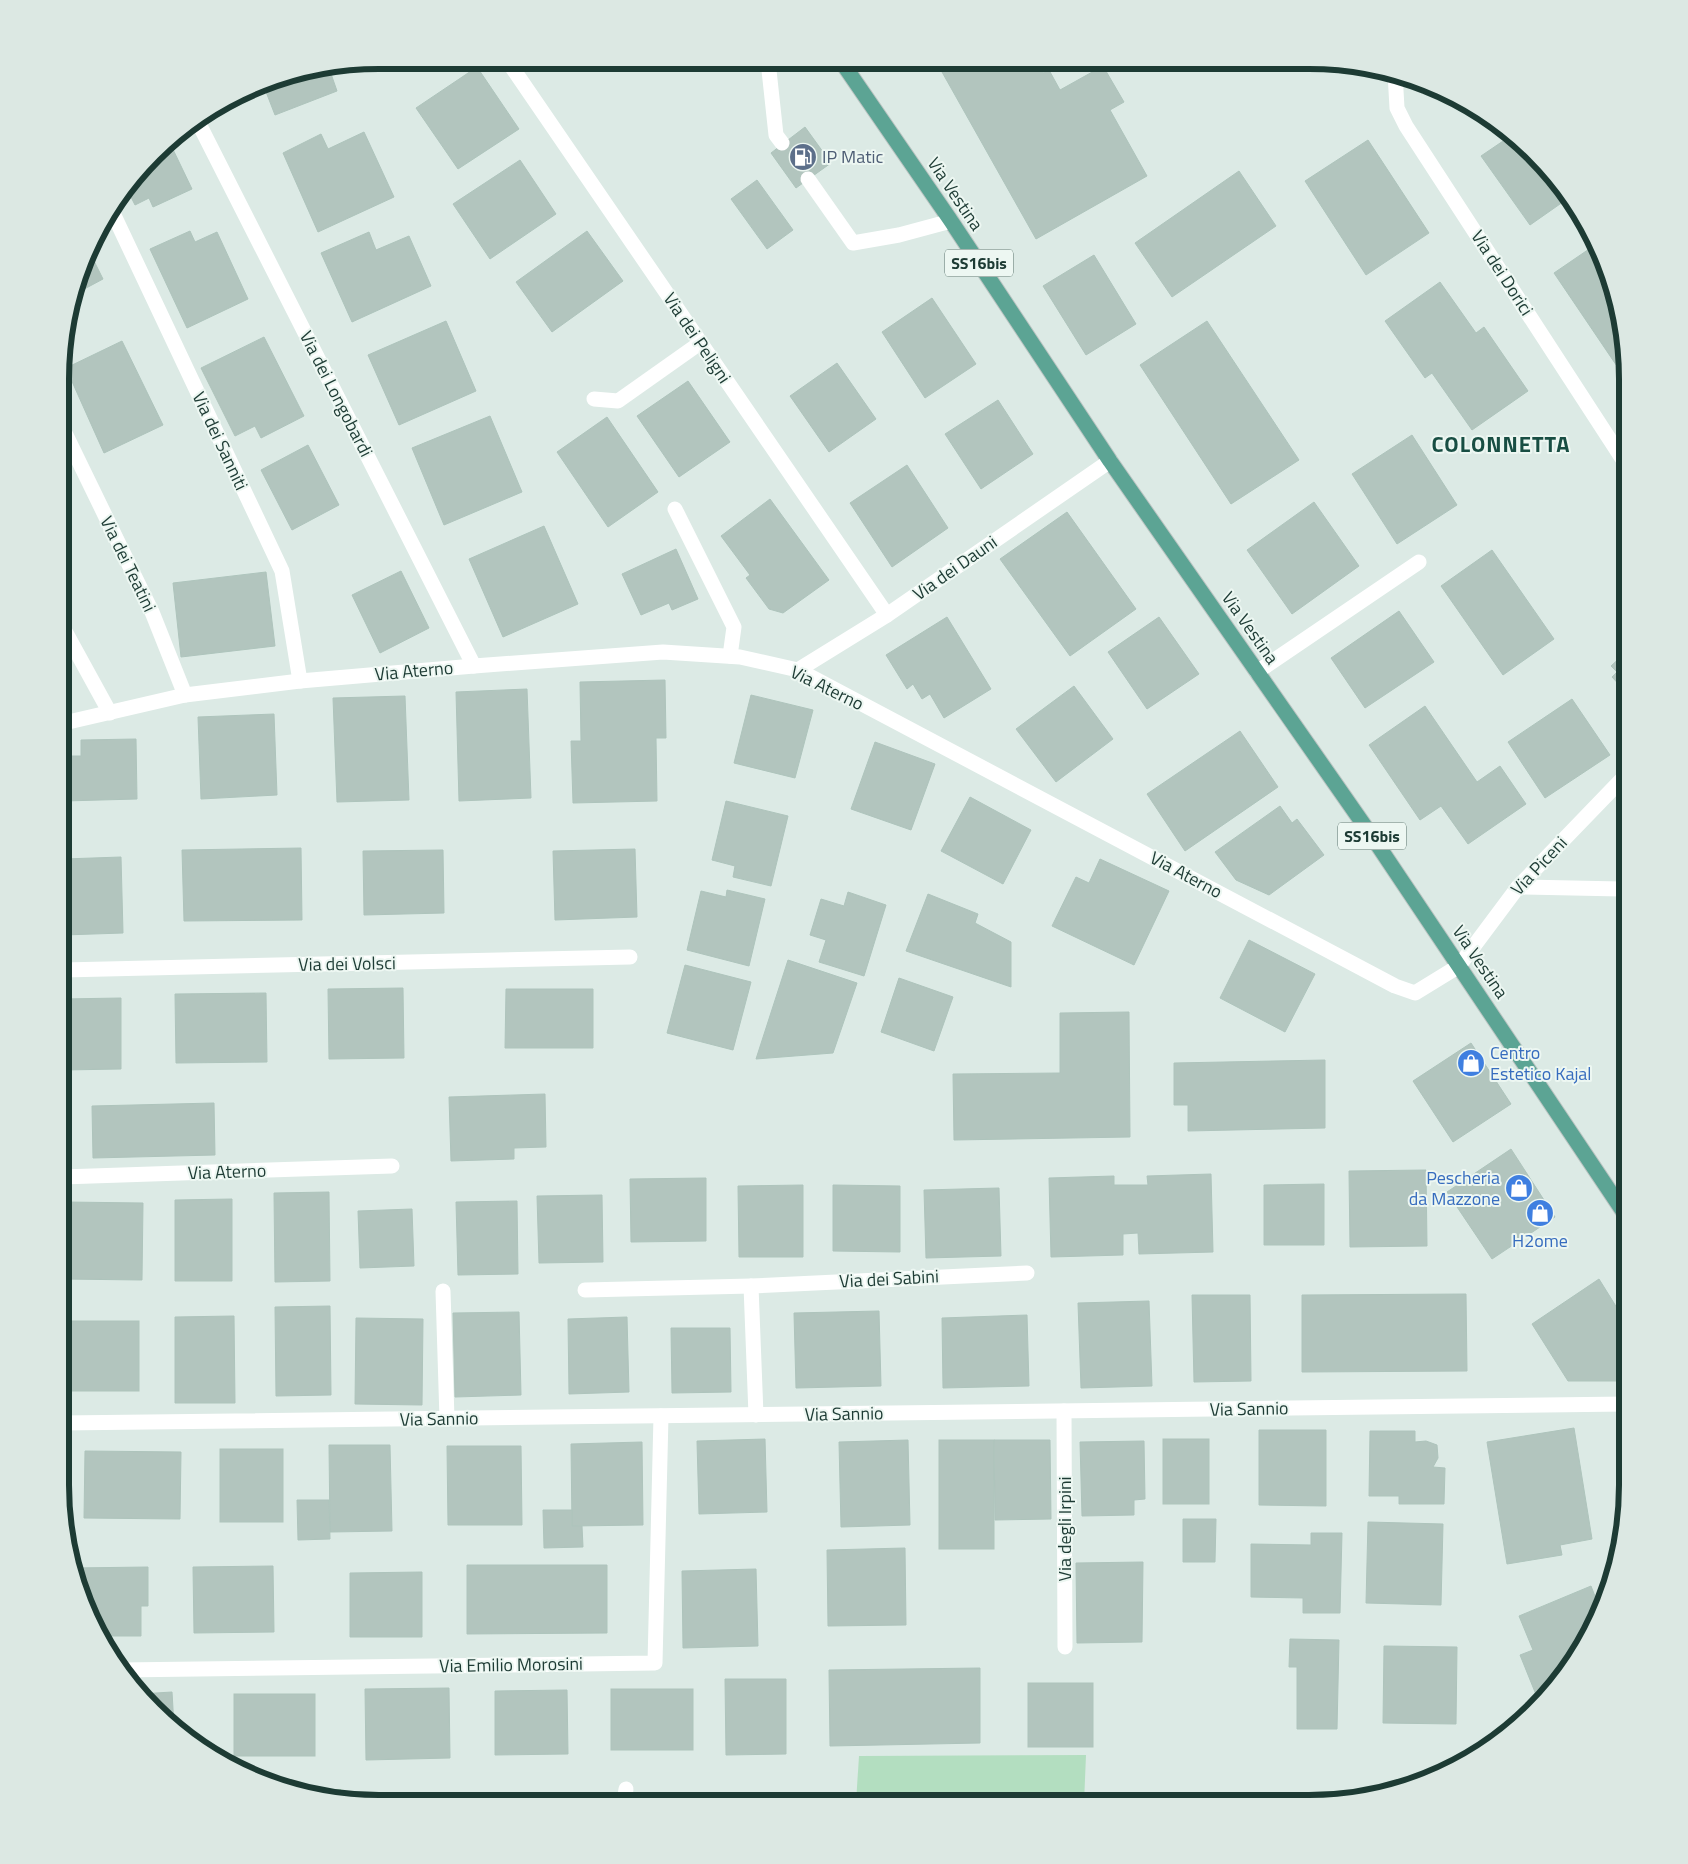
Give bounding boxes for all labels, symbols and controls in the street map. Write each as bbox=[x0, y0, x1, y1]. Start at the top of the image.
fuel station icon: IP Matic bbox=[788, 142, 818, 172]
place label: IP Matic bbox=[822, 143, 883, 170]
street label: Via Vestina bbox=[921, 151, 990, 236]
street label: Via dei Dorici bbox=[1465, 225, 1540, 321]
road number: SS16bis bbox=[945, 250, 1013, 276]
street label: Via dei Peligni bbox=[657, 287, 738, 389]
street label: Via dei Longobardi bbox=[293, 326, 380, 462]
street label: Via dei Sanniti bbox=[186, 387, 255, 495]
district label: COLONNETTA bbox=[1431, 427, 1571, 461]
street label: Via dei Teatini bbox=[94, 511, 163, 616]
street label: Via dei Dauni bbox=[907, 529, 1002, 607]
street label: Via Vestina bbox=[1215, 586, 1285, 670]
street label: Via Aterno bbox=[374, 654, 454, 687]
street label: Via Aterno bbox=[786, 658, 868, 717]
road number: SS16bis bbox=[1338, 822, 1406, 849]
street label: Via Piceni bbox=[1504, 830, 1573, 901]
street label: Via Aterno bbox=[1145, 844, 1227, 905]
street label: Via Vestina bbox=[1446, 919, 1515, 1004]
street label: Via dei Volsci bbox=[298, 949, 396, 978]
place label: Centro Estetico Kajal bbox=[1490, 1039, 1592, 1087]
shop icon: Centro Estetico Kajal bbox=[1456, 1048, 1486, 1078]
street label: Via Aterno bbox=[187, 1157, 267, 1186]
place label: Pescheria da Mazzone bbox=[1409, 1164, 1500, 1212]
shop icon: Pescheria da Mazzone bbox=[1504, 1173, 1534, 1203]
shop icon: H2ome bbox=[1525, 1198, 1555, 1228]
place label: H2ome bbox=[1512, 1227, 1568, 1254]
street label: Via dei Sabini bbox=[838, 1262, 939, 1295]
street label: Via Sannio bbox=[1209, 1394, 1289, 1423]
street label: Via Sannio bbox=[804, 1399, 884, 1428]
street label: Via Sannio bbox=[399, 1404, 479, 1433]
street label: Via degli Irpini bbox=[1051, 1476, 1078, 1582]
street label: Via Emilio Morosini bbox=[439, 1650, 583, 1679]

